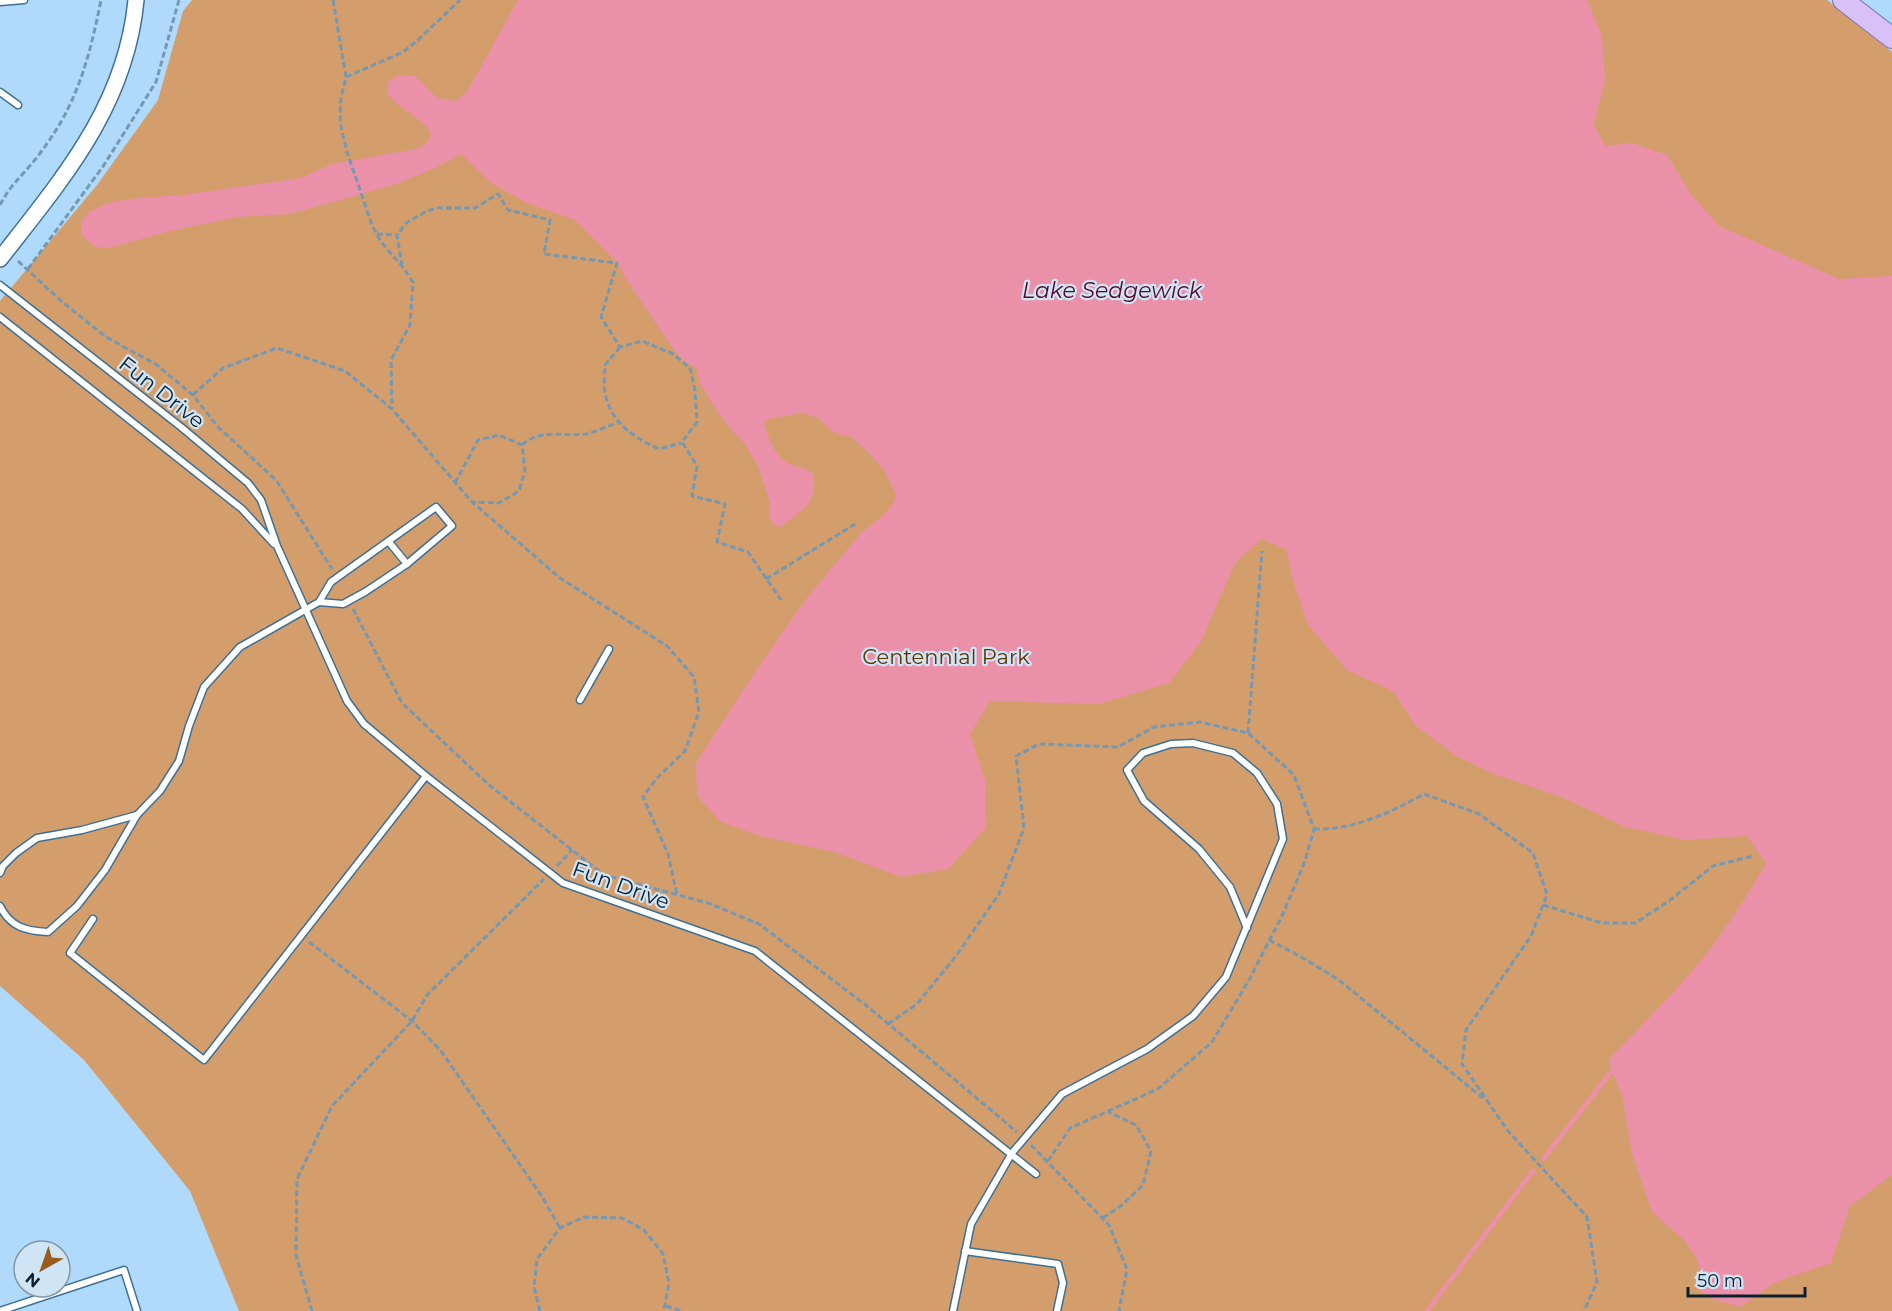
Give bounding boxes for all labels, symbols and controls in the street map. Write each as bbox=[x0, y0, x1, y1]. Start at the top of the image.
water label: Lake Sedgewick bbox=[1022, 277, 1203, 304]
street label: Fun Drive bbox=[114, 351, 210, 433]
park label: Centennial Park bbox=[862, 644, 1030, 669]
street label: Fun Drive bbox=[569, 856, 673, 914]
north arrow bbox=[12, 1239, 72, 1299]
scale bar bbox=[1688, 1260, 1805, 1298]
text: N bbox=[22, 1269, 44, 1292]
text: 50 m bbox=[1697, 1270, 1743, 1292]

